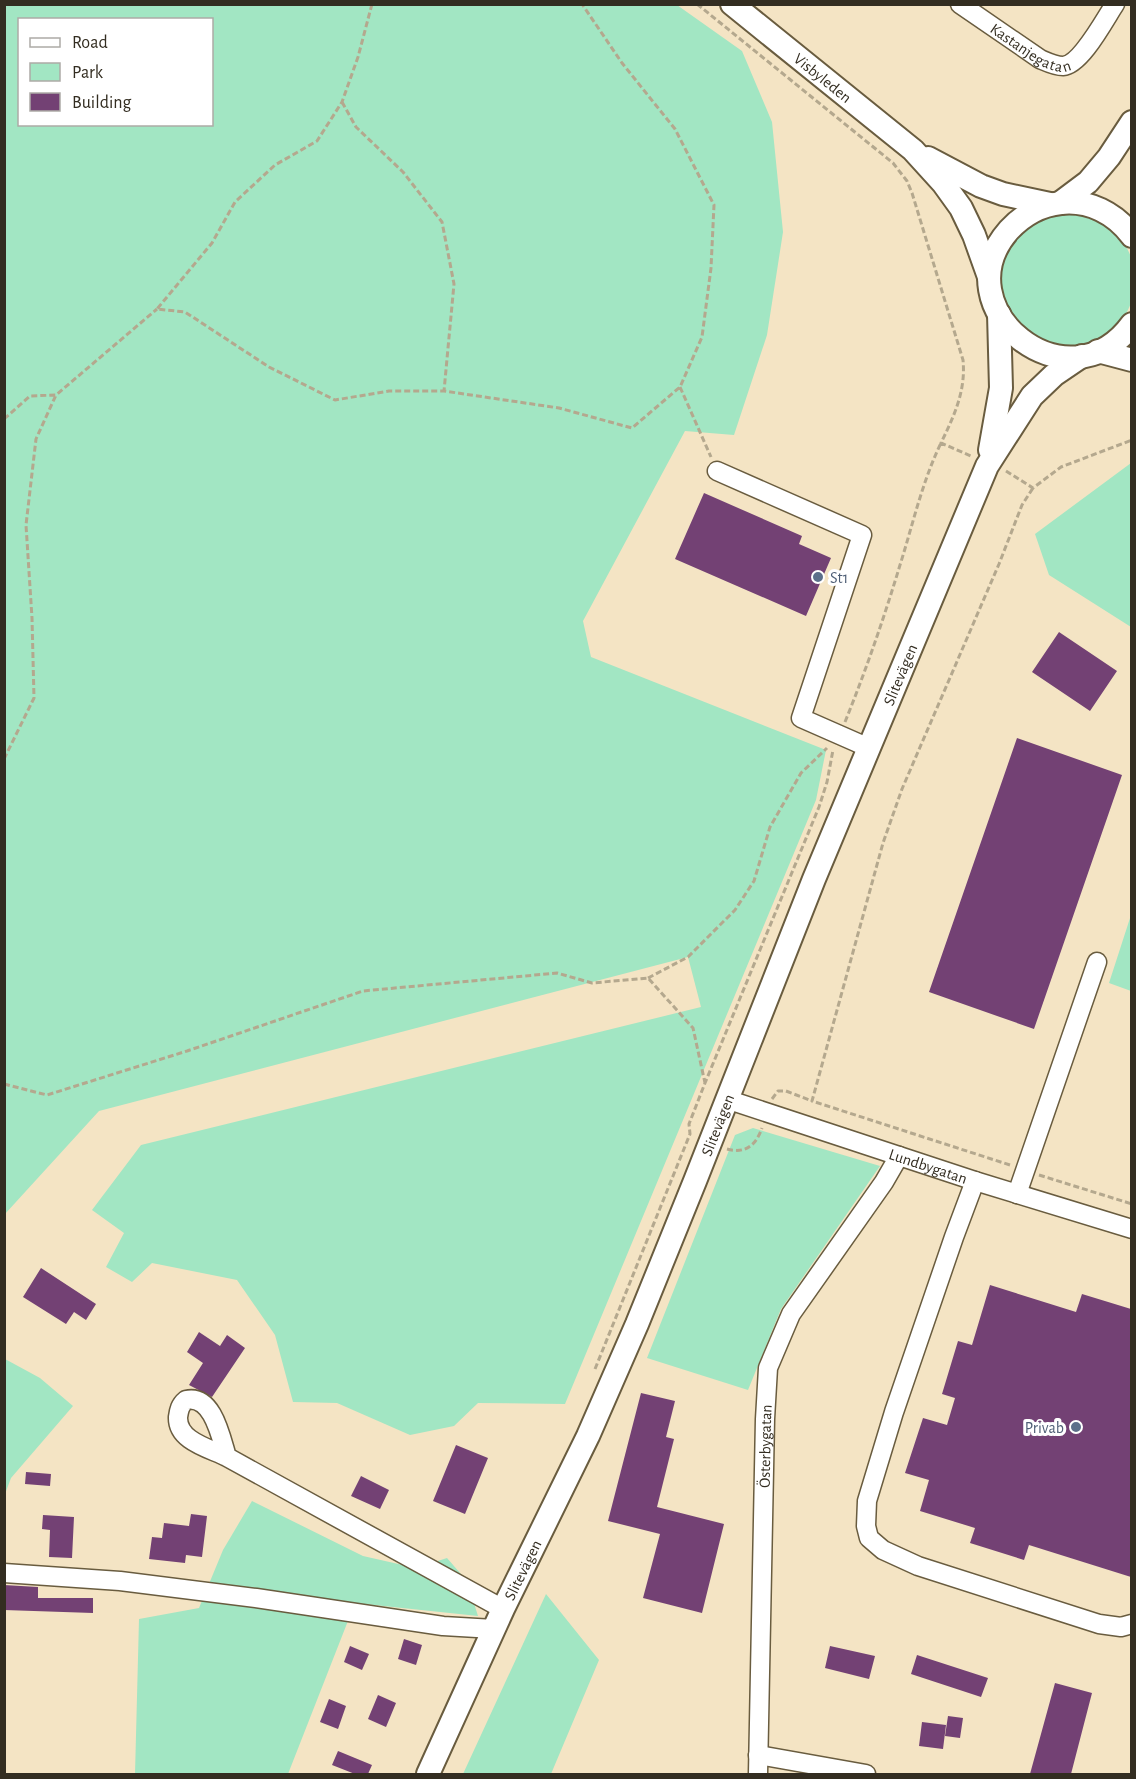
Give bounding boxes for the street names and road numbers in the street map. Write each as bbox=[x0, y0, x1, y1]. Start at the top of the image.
street label: Kastanjegatan bbox=[987, 20, 1073, 75]
street label: Visbyleden bbox=[791, 50, 854, 106]
street label: Slitevägen bbox=[881, 642, 921, 708]
street label: Slitevägen bbox=[699, 1092, 737, 1158]
street label: Lundbygatan bbox=[887, 1146, 969, 1187]
street label: Österbygatan bbox=[755, 1404, 775, 1488]
street label: Slitevägen bbox=[502, 1538, 545, 1603]

